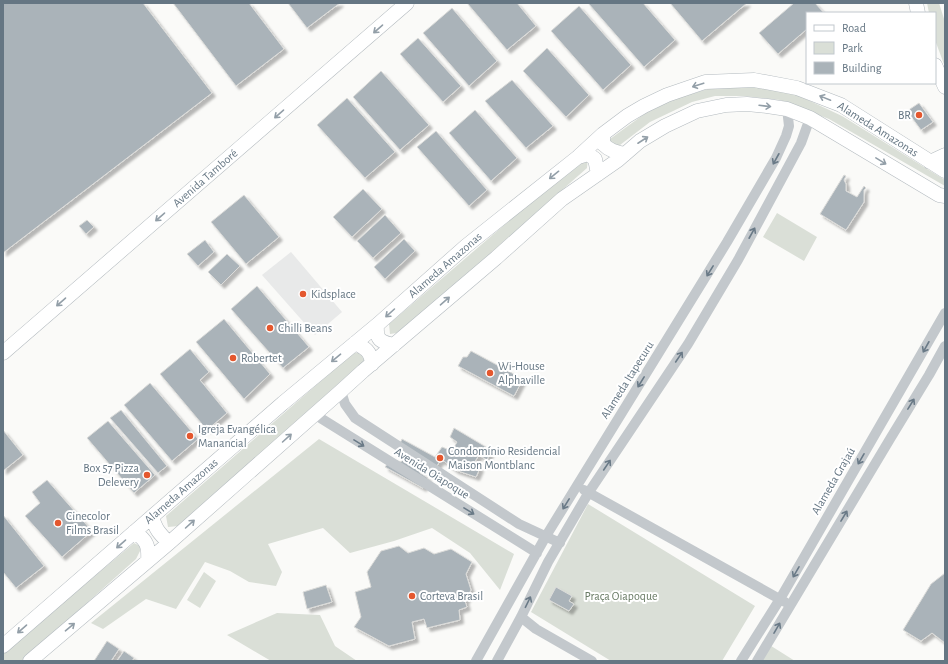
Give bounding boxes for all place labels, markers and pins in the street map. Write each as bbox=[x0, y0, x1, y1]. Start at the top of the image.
place label: BR bbox=[898, 109, 911, 121]
marker: BR bbox=[914, 110, 924, 120]
place label: Kidsplace bbox=[311, 288, 356, 300]
marker: Kidsplace bbox=[298, 289, 308, 299]
place label: Chilli Beans bbox=[278, 322, 332, 334]
marker: Chilli Beans bbox=[265, 323, 275, 333]
place label: Robertet bbox=[241, 352, 282, 364]
marker: Robertet bbox=[228, 353, 238, 363]
place label: Wi-House Alphaville bbox=[498, 360, 545, 386]
marker: Wi-House Alphaville bbox=[485, 368, 495, 378]
place label: Igreja Evangélica Manancial bbox=[198, 423, 277, 449]
marker: Igreja Evangélica Manancial bbox=[185, 431, 195, 441]
place label: Condomínio Residencial Maison Montblanc bbox=[448, 445, 561, 471]
marker: Condomínio Residencial Maison Montblanc bbox=[435, 453, 445, 463]
place label: Box 57 Pizza Delevery bbox=[83, 462, 139, 489]
marker: Box 57 Pizza Delevery bbox=[142, 470, 152, 480]
place label: Cinecolor Films Brasil bbox=[66, 510, 119, 536]
marker: Cinecolor Films Brasil bbox=[53, 518, 63, 528]
place label: Corteva Brasil bbox=[420, 590, 483, 602]
marker: Corteva Brasil bbox=[407, 591, 417, 601]

